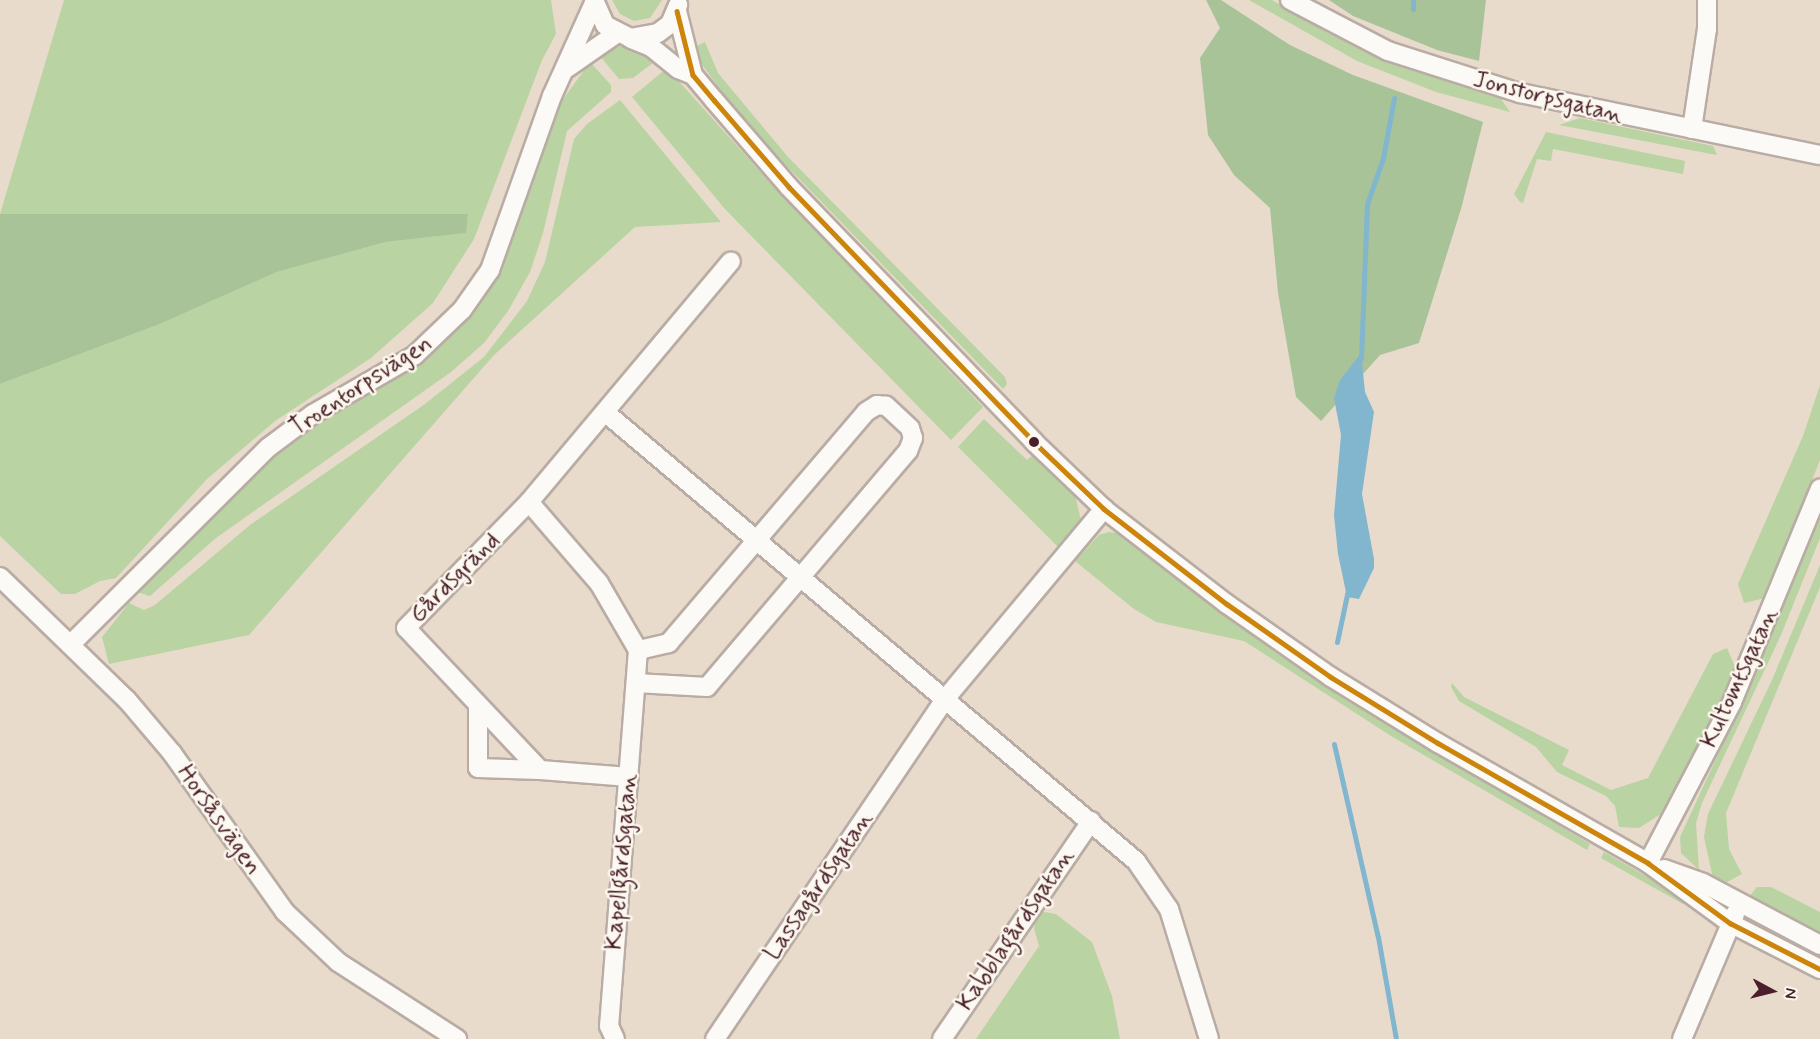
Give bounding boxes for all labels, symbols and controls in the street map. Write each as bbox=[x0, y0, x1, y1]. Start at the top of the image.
street label: Jonstorpsgatan bbox=[1470, 65, 1626, 131]
street label: Troentorpsvägen bbox=[284, 329, 438, 443]
unlabelled marker bbox=[1028, 436, 1040, 448]
street label: Gårdsgränd bbox=[404, 527, 506, 629]
street label: Kultomtsgatan bbox=[1695, 603, 1785, 753]
street label: Horsåsvägen bbox=[171, 759, 267, 881]
street label: Kapellgårdsgatan bbox=[600, 773, 644, 951]
street label: Lassagårdsgatan bbox=[759, 806, 879, 966]
street label: Kabblagårdsgatan bbox=[951, 843, 1081, 1017]
north arrow bbox=[1742, 961, 1802, 1021]
text: N bbox=[1779, 987, 1801, 1000]

